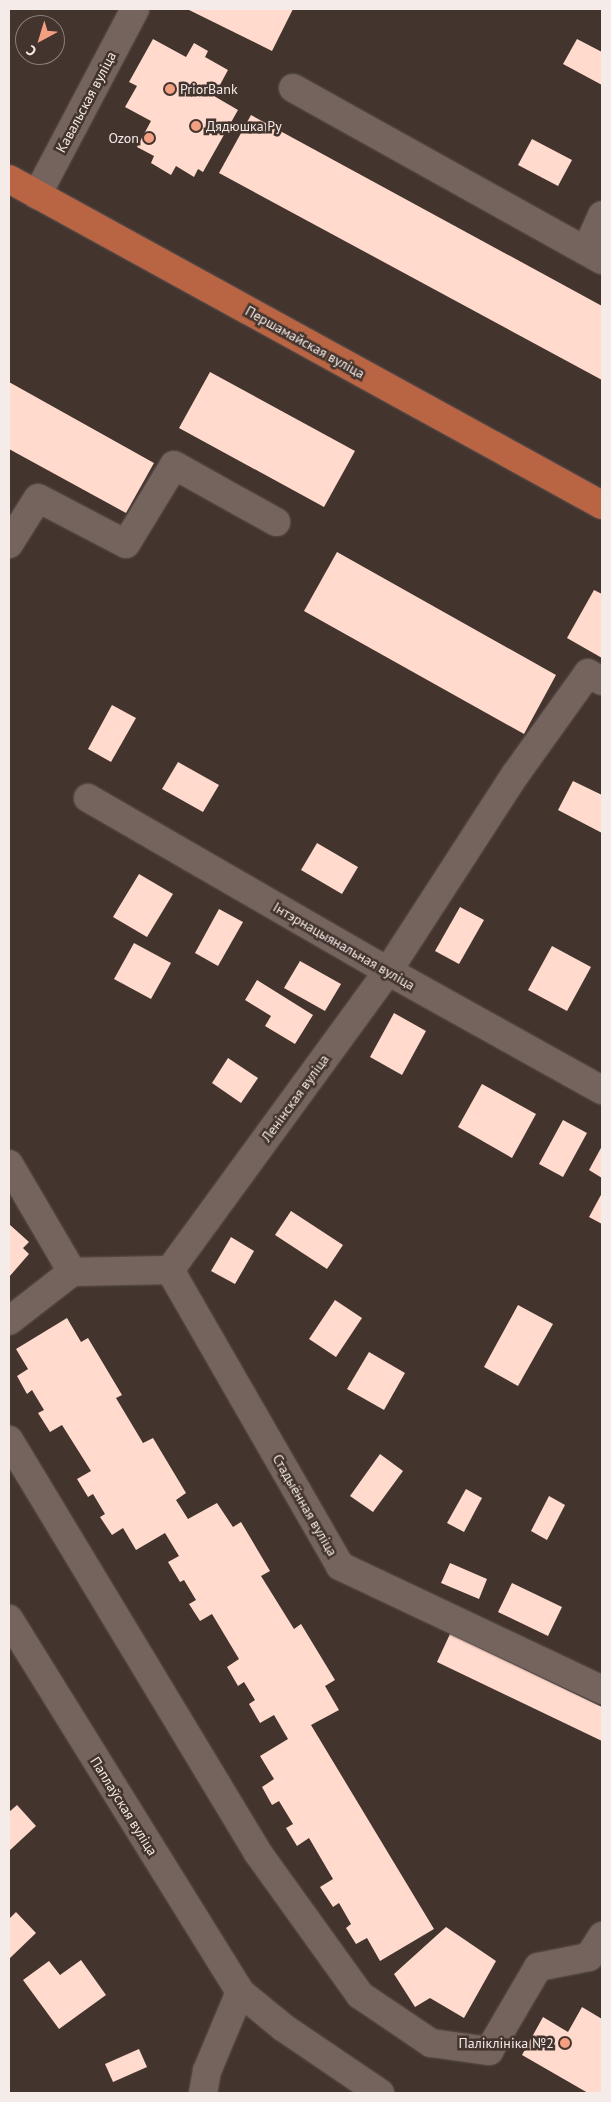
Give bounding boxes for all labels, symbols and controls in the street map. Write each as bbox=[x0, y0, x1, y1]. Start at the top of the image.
north arrow bbox=[15, 15, 65, 65]
text: С bbox=[22, 41, 40, 60]
street label: Кавальская вуліца bbox=[52, 49, 120, 155]
place label: PriorBank bbox=[180, 81, 238, 97]
marker: PriorBank bbox=[164, 83, 176, 95]
place label: Дядюшка Ру bbox=[206, 118, 282, 134]
marker: Дядюшка Ру bbox=[190, 120, 202, 132]
place label: Ozon bbox=[109, 130, 139, 146]
marker: Ozon bbox=[143, 132, 155, 144]
street label: Першамайская вуліца bbox=[242, 302, 368, 382]
street label: Інтэрнацыянальная вуліца bbox=[270, 898, 418, 994]
street label: Ленінская вуліца bbox=[258, 1051, 332, 1145]
street label: Стадыённая вуліца bbox=[269, 1451, 341, 1559]
street label: Паплаўская вуліца bbox=[87, 1754, 161, 1858]
place label: Паліклініка №2 bbox=[458, 2035, 554, 2051]
marker: Паліклініка №2 bbox=[558, 2036, 572, 2050]

